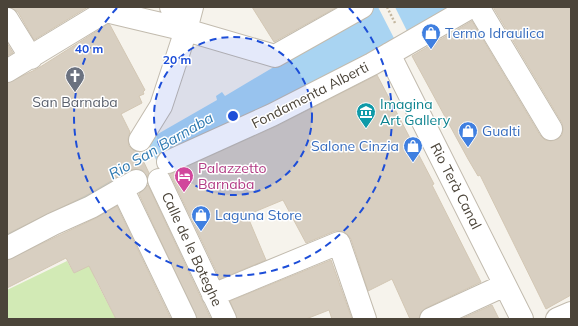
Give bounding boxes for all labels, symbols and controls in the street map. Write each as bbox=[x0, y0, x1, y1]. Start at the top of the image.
shop icon: Termo Idraulica bbox=[420, 22, 442, 50]
place label: Termo Idraulica bbox=[445, 24, 544, 42]
text: 40 m bbox=[75, 41, 103, 56]
text: 20 m bbox=[163, 52, 191, 67]
street label: Fondamenta Alberti bbox=[248, 58, 372, 132]
church icon: San Barnaba bbox=[64, 65, 86, 93]
place label: San Barnaba bbox=[32, 93, 118, 111]
place label: Imagina Art Gallery bbox=[380, 95, 451, 129]
museum icon: Imagina Art Gallery bbox=[355, 101, 377, 129]
water label: Rio San Barnaba bbox=[105, 108, 217, 183]
centre of rings bbox=[226, 109, 240, 123]
shop icon: Gualti bbox=[457, 120, 479, 148]
place label: Gualti bbox=[482, 122, 520, 140]
shop icon: Salone Cinzia bbox=[402, 135, 424, 163]
place label: Salone Cinzia bbox=[311, 137, 399, 155]
street label: Rio Terà Canal bbox=[427, 140, 485, 232]
place label: Palazzetto Barnaba bbox=[198, 159, 266, 193]
hotel icon: Palazzetto Barnaba bbox=[173, 165, 195, 193]
street label: Calle de le Boteghe bbox=[158, 189, 226, 309]
shop icon: Laguna Store bbox=[190, 204, 212, 232]
place label: Laguna Store bbox=[215, 206, 302, 224]

